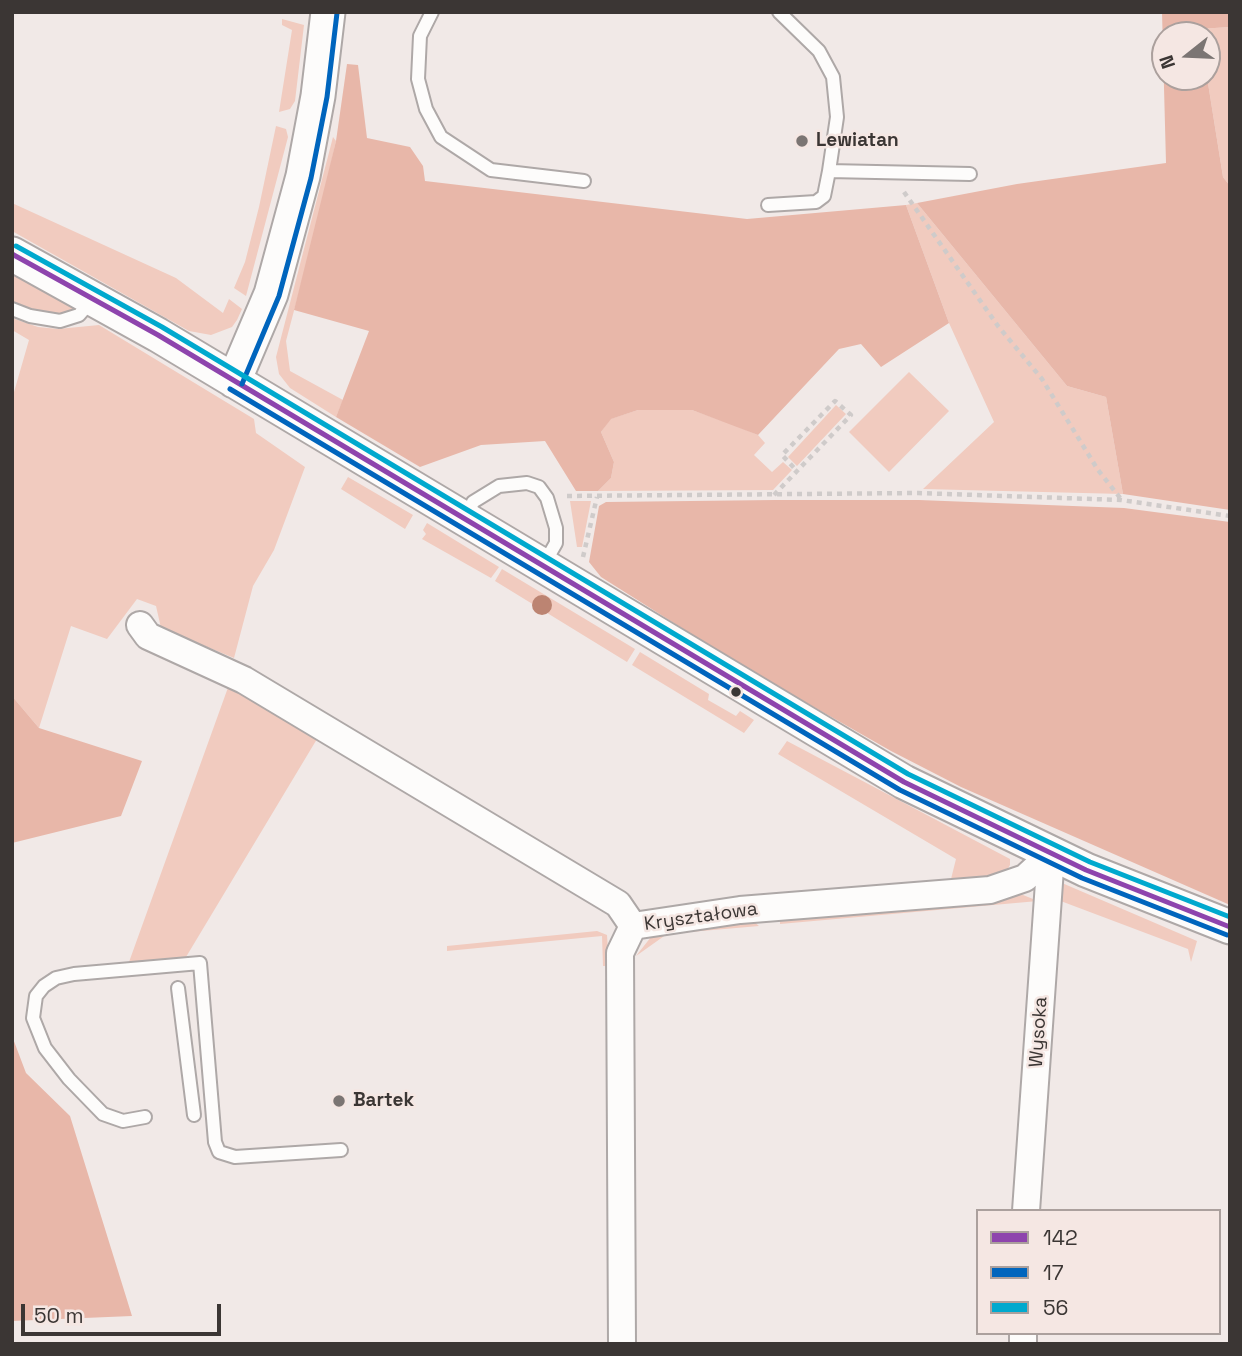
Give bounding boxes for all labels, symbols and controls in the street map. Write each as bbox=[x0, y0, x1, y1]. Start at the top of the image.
north arrow bbox=[1151, 21, 1221, 91]
text: N bbox=[1154, 52, 1181, 72]
place label: Lewiatan bbox=[816, 130, 899, 152]
marker: Lewiatan bbox=[794, 133, 810, 149]
unlabelled marker bbox=[729, 685, 743, 699]
street label: Kryształowa bbox=[643, 898, 759, 936]
street label: Wysoka bbox=[1025, 996, 1053, 1068]
place label: Bartek bbox=[353, 1090, 414, 1112]
marker: Bartek bbox=[331, 1093, 347, 1109]
legend bbox=[976, 1209, 1221, 1335]
text: 142 bbox=[1043, 1224, 1078, 1251]
text: 17 bbox=[1043, 1259, 1064, 1286]
scale bar bbox=[24, 1290, 224, 1334]
text: 56 bbox=[1043, 1294, 1068, 1321]
text: 50 m bbox=[34, 1302, 84, 1329]

